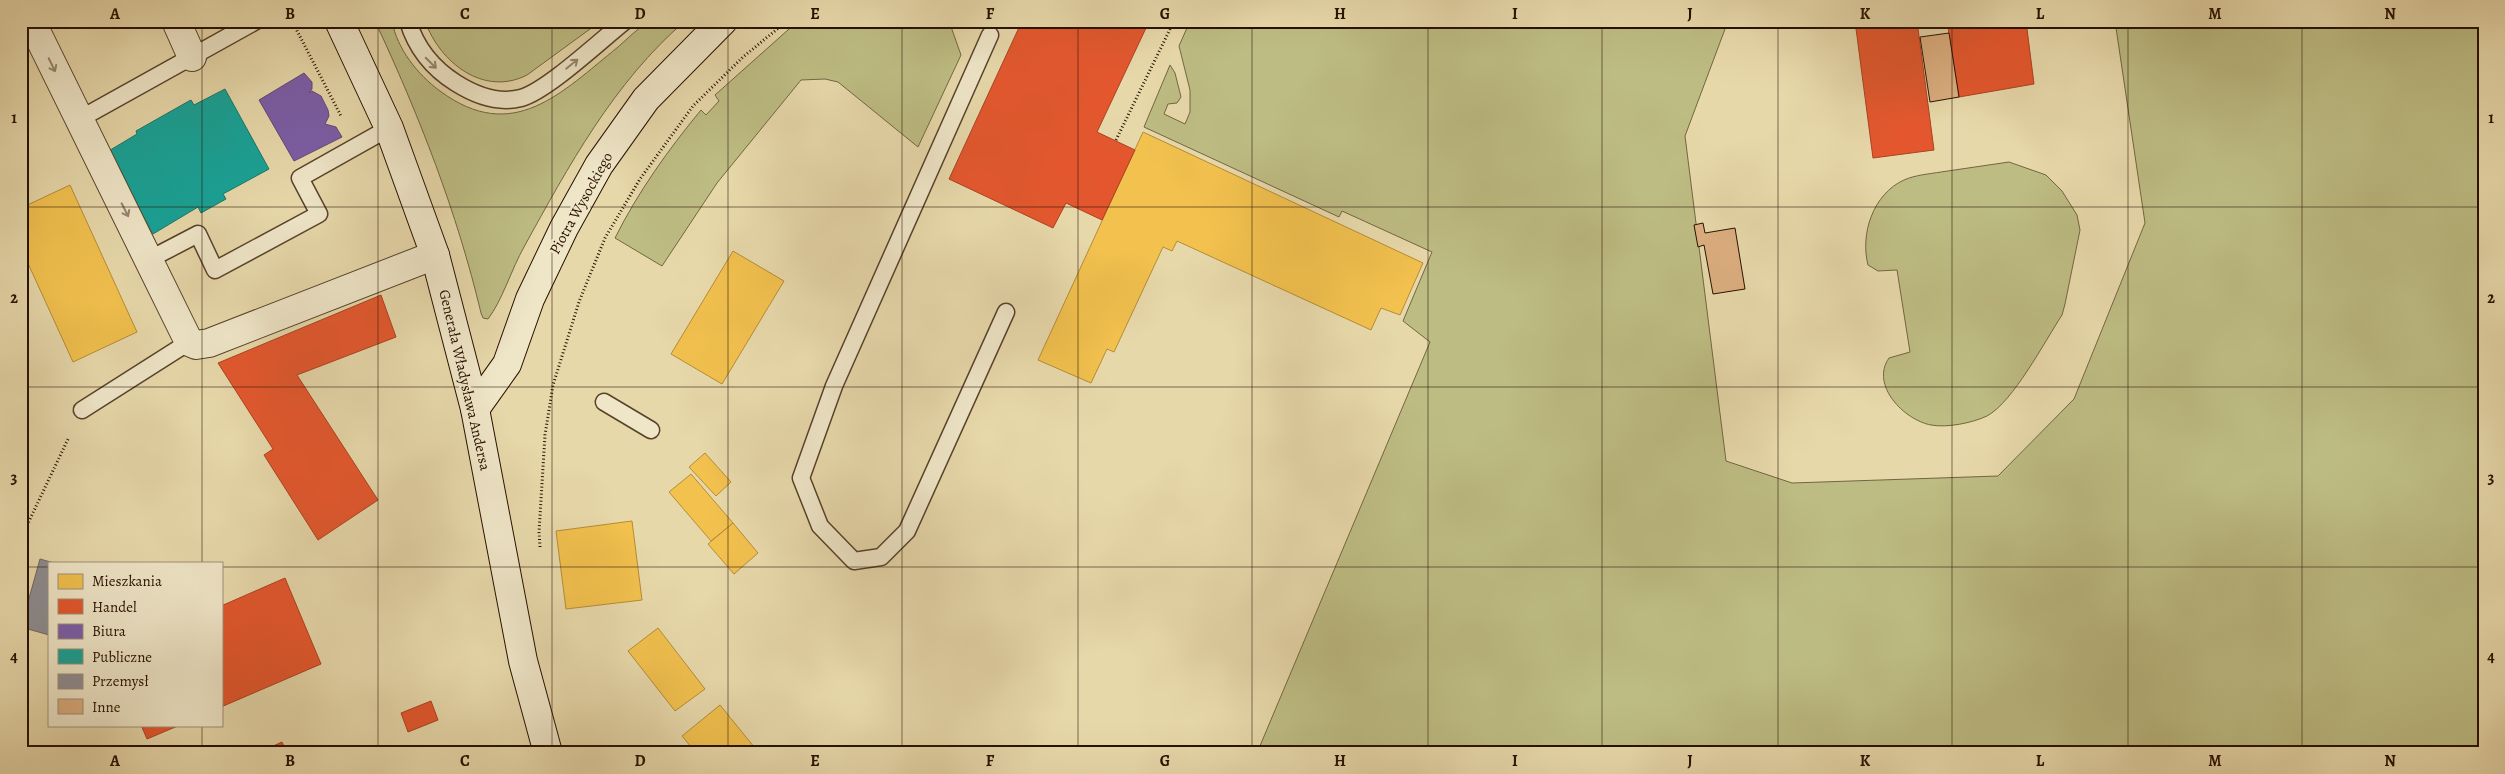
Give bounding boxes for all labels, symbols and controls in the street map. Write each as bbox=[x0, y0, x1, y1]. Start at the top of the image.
text: A bbox=[109, 3, 121, 25]
text: B bbox=[285, 3, 295, 25]
text: C bbox=[460, 3, 470, 25]
text: D bbox=[634, 3, 646, 25]
text: E bbox=[810, 3, 820, 25]
text: F bbox=[986, 3, 995, 25]
text: G bbox=[1160, 3, 1170, 25]
text: H bbox=[1334, 3, 1346, 25]
text: I bbox=[1512, 3, 1518, 25]
text: J bbox=[1687, 3, 1693, 25]
text: K bbox=[1860, 3, 1871, 25]
text: L bbox=[2036, 3, 2045, 25]
text: M bbox=[2208, 3, 2222, 25]
text: N bbox=[2384, 3, 2396, 25]
one-way arrow bbox=[48, 57, 57, 72]
one-way arrow bbox=[425, 57, 437, 69]
one-way arrow bbox=[565, 58, 578, 69]
text: 1 bbox=[11, 107, 17, 129]
text: 1 bbox=[2488, 107, 2494, 129]
street label: Piotra Wysockiego bbox=[545, 148, 617, 258]
one-way arrow bbox=[120, 203, 130, 218]
text: 2 bbox=[10, 287, 18, 309]
text: 2 bbox=[2487, 287, 2495, 309]
street label: Generała Władysława Andersa bbox=[434, 288, 496, 472]
text: 3 bbox=[11, 467, 18, 489]
text: 3 bbox=[2488, 467, 2495, 489]
legend bbox=[48, 562, 222, 726]
text: Mieszkania bbox=[92, 571, 162, 591]
text: Handel bbox=[92, 597, 137, 617]
text: Biura bbox=[92, 621, 126, 641]
text: 4 bbox=[10, 646, 18, 668]
text: 4 bbox=[2487, 646, 2495, 668]
text: Publiczne bbox=[92, 647, 152, 667]
text: Przemysł bbox=[92, 671, 148, 691]
text: Inne bbox=[92, 697, 121, 717]
text: A bbox=[109, 750, 121, 772]
text: B bbox=[285, 750, 295, 772]
text: C bbox=[460, 750, 470, 772]
text: D bbox=[634, 750, 646, 772]
text: E bbox=[810, 750, 820, 772]
text: F bbox=[986, 750, 995, 772]
text: G bbox=[1160, 750, 1170, 772]
text: H bbox=[1334, 750, 1346, 772]
text: I bbox=[1512, 750, 1518, 772]
text: J bbox=[1687, 750, 1693, 772]
text: K bbox=[1860, 750, 1871, 772]
text: L bbox=[2036, 750, 2045, 772]
text: M bbox=[2208, 750, 2222, 772]
text: N bbox=[2384, 750, 2396, 772]

